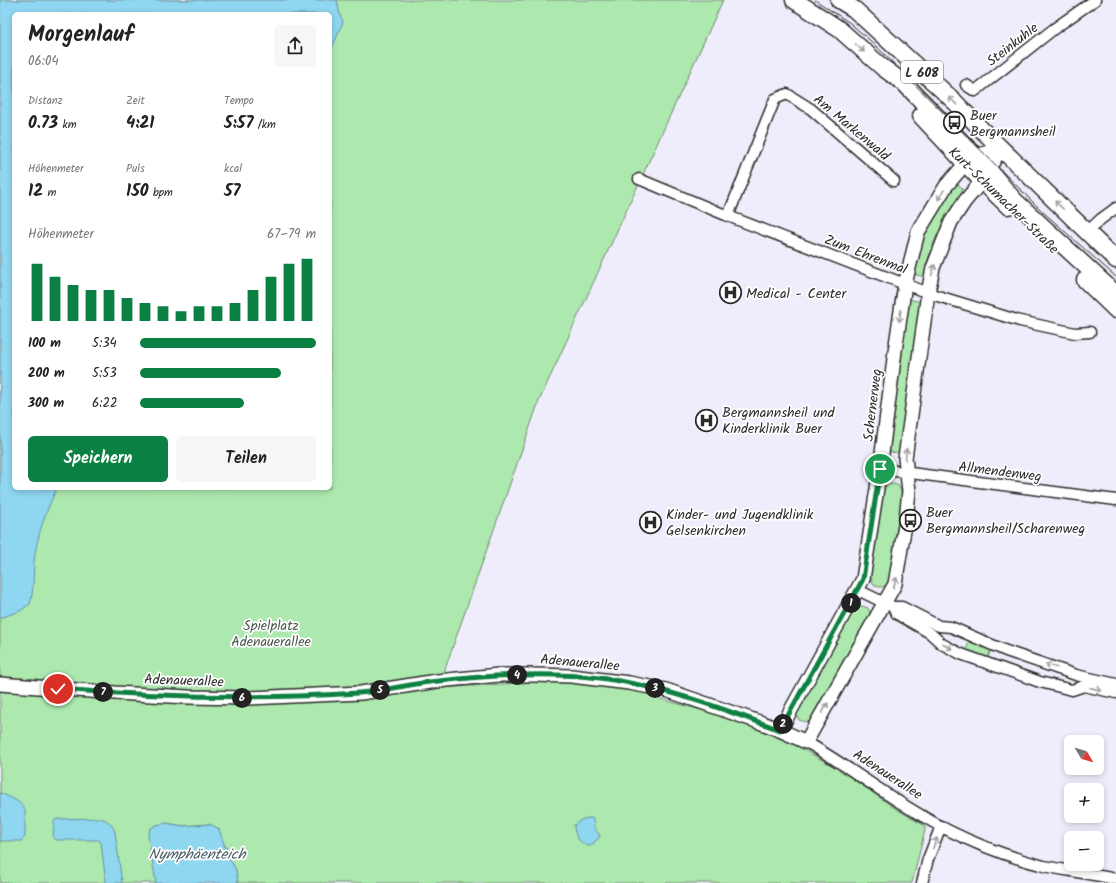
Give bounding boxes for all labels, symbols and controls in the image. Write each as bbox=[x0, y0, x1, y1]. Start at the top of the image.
street label: Steinkuhle bbox=[982, 17, 1044, 72]
text: Morgenlauf bbox=[28, 18, 133, 53]
button: share bbox=[274, 25, 316, 67]
one-way arrow bbox=[855, 43, 865, 52]
text: 06:04 bbox=[28, 51, 59, 72]
road number: L 608 bbox=[901, 61, 943, 83]
street label: Am Markenwald bbox=[808, 89, 895, 167]
text: Distanz bbox=[28, 92, 63, 110]
text: Zeit bbox=[126, 92, 145, 110]
text: Tempo bbox=[224, 92, 254, 110]
one-way arrow bbox=[948, 96, 958, 105]
place label: Buer Bergmannsheil bbox=[970, 105, 1056, 143]
text: 0.73 bbox=[28, 110, 58, 137]
text: 4:21 bbox=[126, 110, 155, 137]
text: 5:57 bbox=[224, 110, 253, 137]
bus stop icon: Buer Bergmannsheil bbox=[941, 110, 967, 136]
text: km bbox=[58, 116, 76, 134]
text: /km bbox=[253, 116, 276, 134]
street label: Kurt-Schumacher-Straße bbox=[943, 142, 1064, 260]
text: Höhenmeter bbox=[28, 160, 84, 178]
text: Puls bbox=[126, 160, 145, 178]
text: kcal bbox=[224, 160, 242, 178]
text: 12 bbox=[28, 178, 43, 205]
text: 150 bbox=[126, 178, 148, 205]
text: 57 bbox=[224, 178, 241, 205]
text: m bbox=[43, 184, 56, 202]
text: bpm bbox=[148, 184, 173, 202]
one-way arrow bbox=[937, 189, 945, 200]
one-way arrow bbox=[1054, 201, 1064, 210]
text: Höhenmeter bbox=[28, 224, 94, 245]
text: 67–79 m bbox=[267, 224, 316, 245]
street label: Zum Ehrenmal bbox=[821, 229, 911, 281]
one-way arrow bbox=[930, 264, 937, 277]
hospital icon: Medical - Center bbox=[718, 280, 744, 306]
place label: Medical - Center bbox=[746, 283, 847, 305]
one-way arrow bbox=[896, 309, 904, 322]
text: 100 m bbox=[28, 333, 61, 354]
text: 5:34 bbox=[92, 333, 117, 354]
text: 200 m bbox=[28, 363, 65, 384]
text: 5:53 bbox=[92, 363, 117, 384]
street label: Schernerweg bbox=[858, 368, 888, 443]
text: 300 m bbox=[28, 393, 64, 414]
text: 6:22 bbox=[92, 393, 118, 414]
place label: Bergmannsheil und Kinderklinik Buer bbox=[722, 402, 835, 440]
hospital icon: Bergmannsheil und Kinderklinik Buer bbox=[694, 407, 720, 433]
button: Speichern bbox=[28, 436, 168, 482]
button: Teilen bbox=[176, 436, 316, 482]
one-way arrow bbox=[903, 448, 910, 461]
pin bbox=[863, 452, 897, 486]
street label: Allmendenweg bbox=[957, 456, 1043, 488]
icon: arrive bbox=[869, 458, 891, 480]
place label: Buer Bergmannsheil/Scharenweg bbox=[926, 502, 1085, 540]
place label: Kinder- und Jugendklinik Gelsenkirchen bbox=[666, 504, 814, 542]
bus stop icon: Buer Bergmannsheil/Scharenweg bbox=[898, 507, 924, 533]
hospital icon: Kinder- und Jugendklinik Gelsenkirchen bbox=[637, 509, 663, 535]
one-way arrow bbox=[892, 576, 899, 589]
pin: 1 bbox=[841, 593, 861, 613]
text: 1 bbox=[849, 594, 853, 612]
park label: Spielplatz Adenauerallee bbox=[231, 615, 311, 653]
one-way arrow bbox=[941, 642, 952, 651]
street label: Adenauerallee bbox=[539, 649, 621, 677]
one-way arrow bbox=[1046, 662, 1058, 670]
pin: 4 bbox=[507, 665, 527, 685]
text: 4 bbox=[514, 666, 520, 684]
street label: Adenauerallee bbox=[144, 669, 225, 693]
pin bbox=[41, 672, 75, 706]
icon: check bbox=[47, 678, 69, 700]
pin: 3 bbox=[645, 678, 665, 698]
text: 3 bbox=[652, 679, 658, 697]
pin: 5 bbox=[370, 680, 390, 700]
text: 5 bbox=[377, 681, 383, 699]
pin: 7 bbox=[93, 682, 113, 702]
text: 7 bbox=[100, 683, 106, 701]
one-way arrow bbox=[1089, 685, 1102, 693]
pin: 6 bbox=[232, 688, 252, 708]
text: 6 bbox=[239, 689, 245, 707]
one-way arrow bbox=[822, 702, 829, 714]
pin: 2 bbox=[773, 714, 793, 734]
text: 2 bbox=[780, 715, 786, 733]
north arrow bbox=[1064, 735, 1104, 775]
map controls bbox=[1064, 735, 1104, 871]
street label: Adenauerallee bbox=[848, 744, 927, 806]
button: + bbox=[1064, 783, 1104, 823]
button: − bbox=[1064, 831, 1104, 871]
one-way arrow bbox=[931, 837, 939, 849]
water label: Nymphäenteich bbox=[148, 843, 247, 867]

